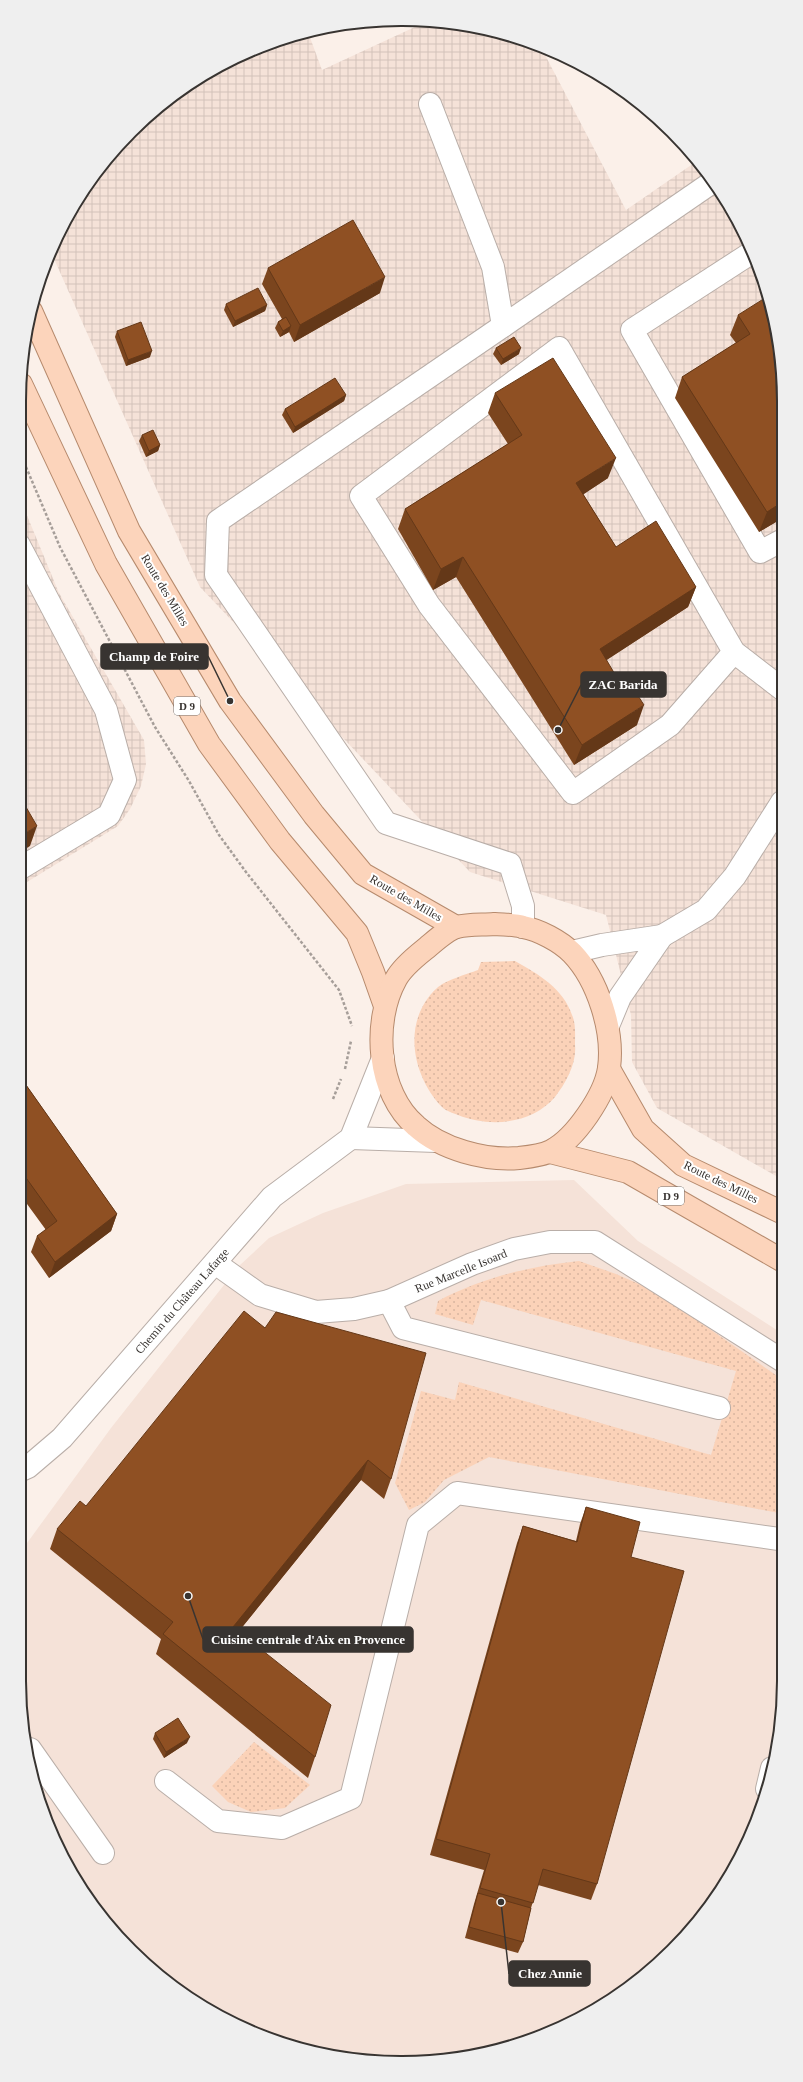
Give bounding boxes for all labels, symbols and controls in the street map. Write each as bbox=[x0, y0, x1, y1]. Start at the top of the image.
street label: Route des Milles bbox=[138, 552, 192, 629]
callout: Champ de Foire bbox=[101, 644, 208, 669]
text: Champ de Foire bbox=[109, 649, 199, 664]
callout: ZAC Barida bbox=[581, 672, 666, 697]
text: ZAC Barida bbox=[589, 677, 658, 692]
road number: D 9 bbox=[174, 697, 200, 715]
street label: Route des Milles bbox=[367, 872, 445, 925]
street label: Route des Milles bbox=[681, 1158, 761, 1206]
road number: D 9 bbox=[658, 1187, 684, 1205]
street label: Chemin du Château Lafarge bbox=[132, 1245, 232, 1357]
street label: Rue Marcelle Isoard bbox=[413, 1246, 509, 1296]
callout: Cuisine centrale d'Aix en Provence bbox=[203, 1627, 413, 1652]
text: Cuisine centrale d'Aix en Provence bbox=[211, 1632, 405, 1647]
callout: Chez Annie bbox=[509, 1961, 590, 1986]
text: Chez Annie bbox=[518, 1966, 582, 1981]

